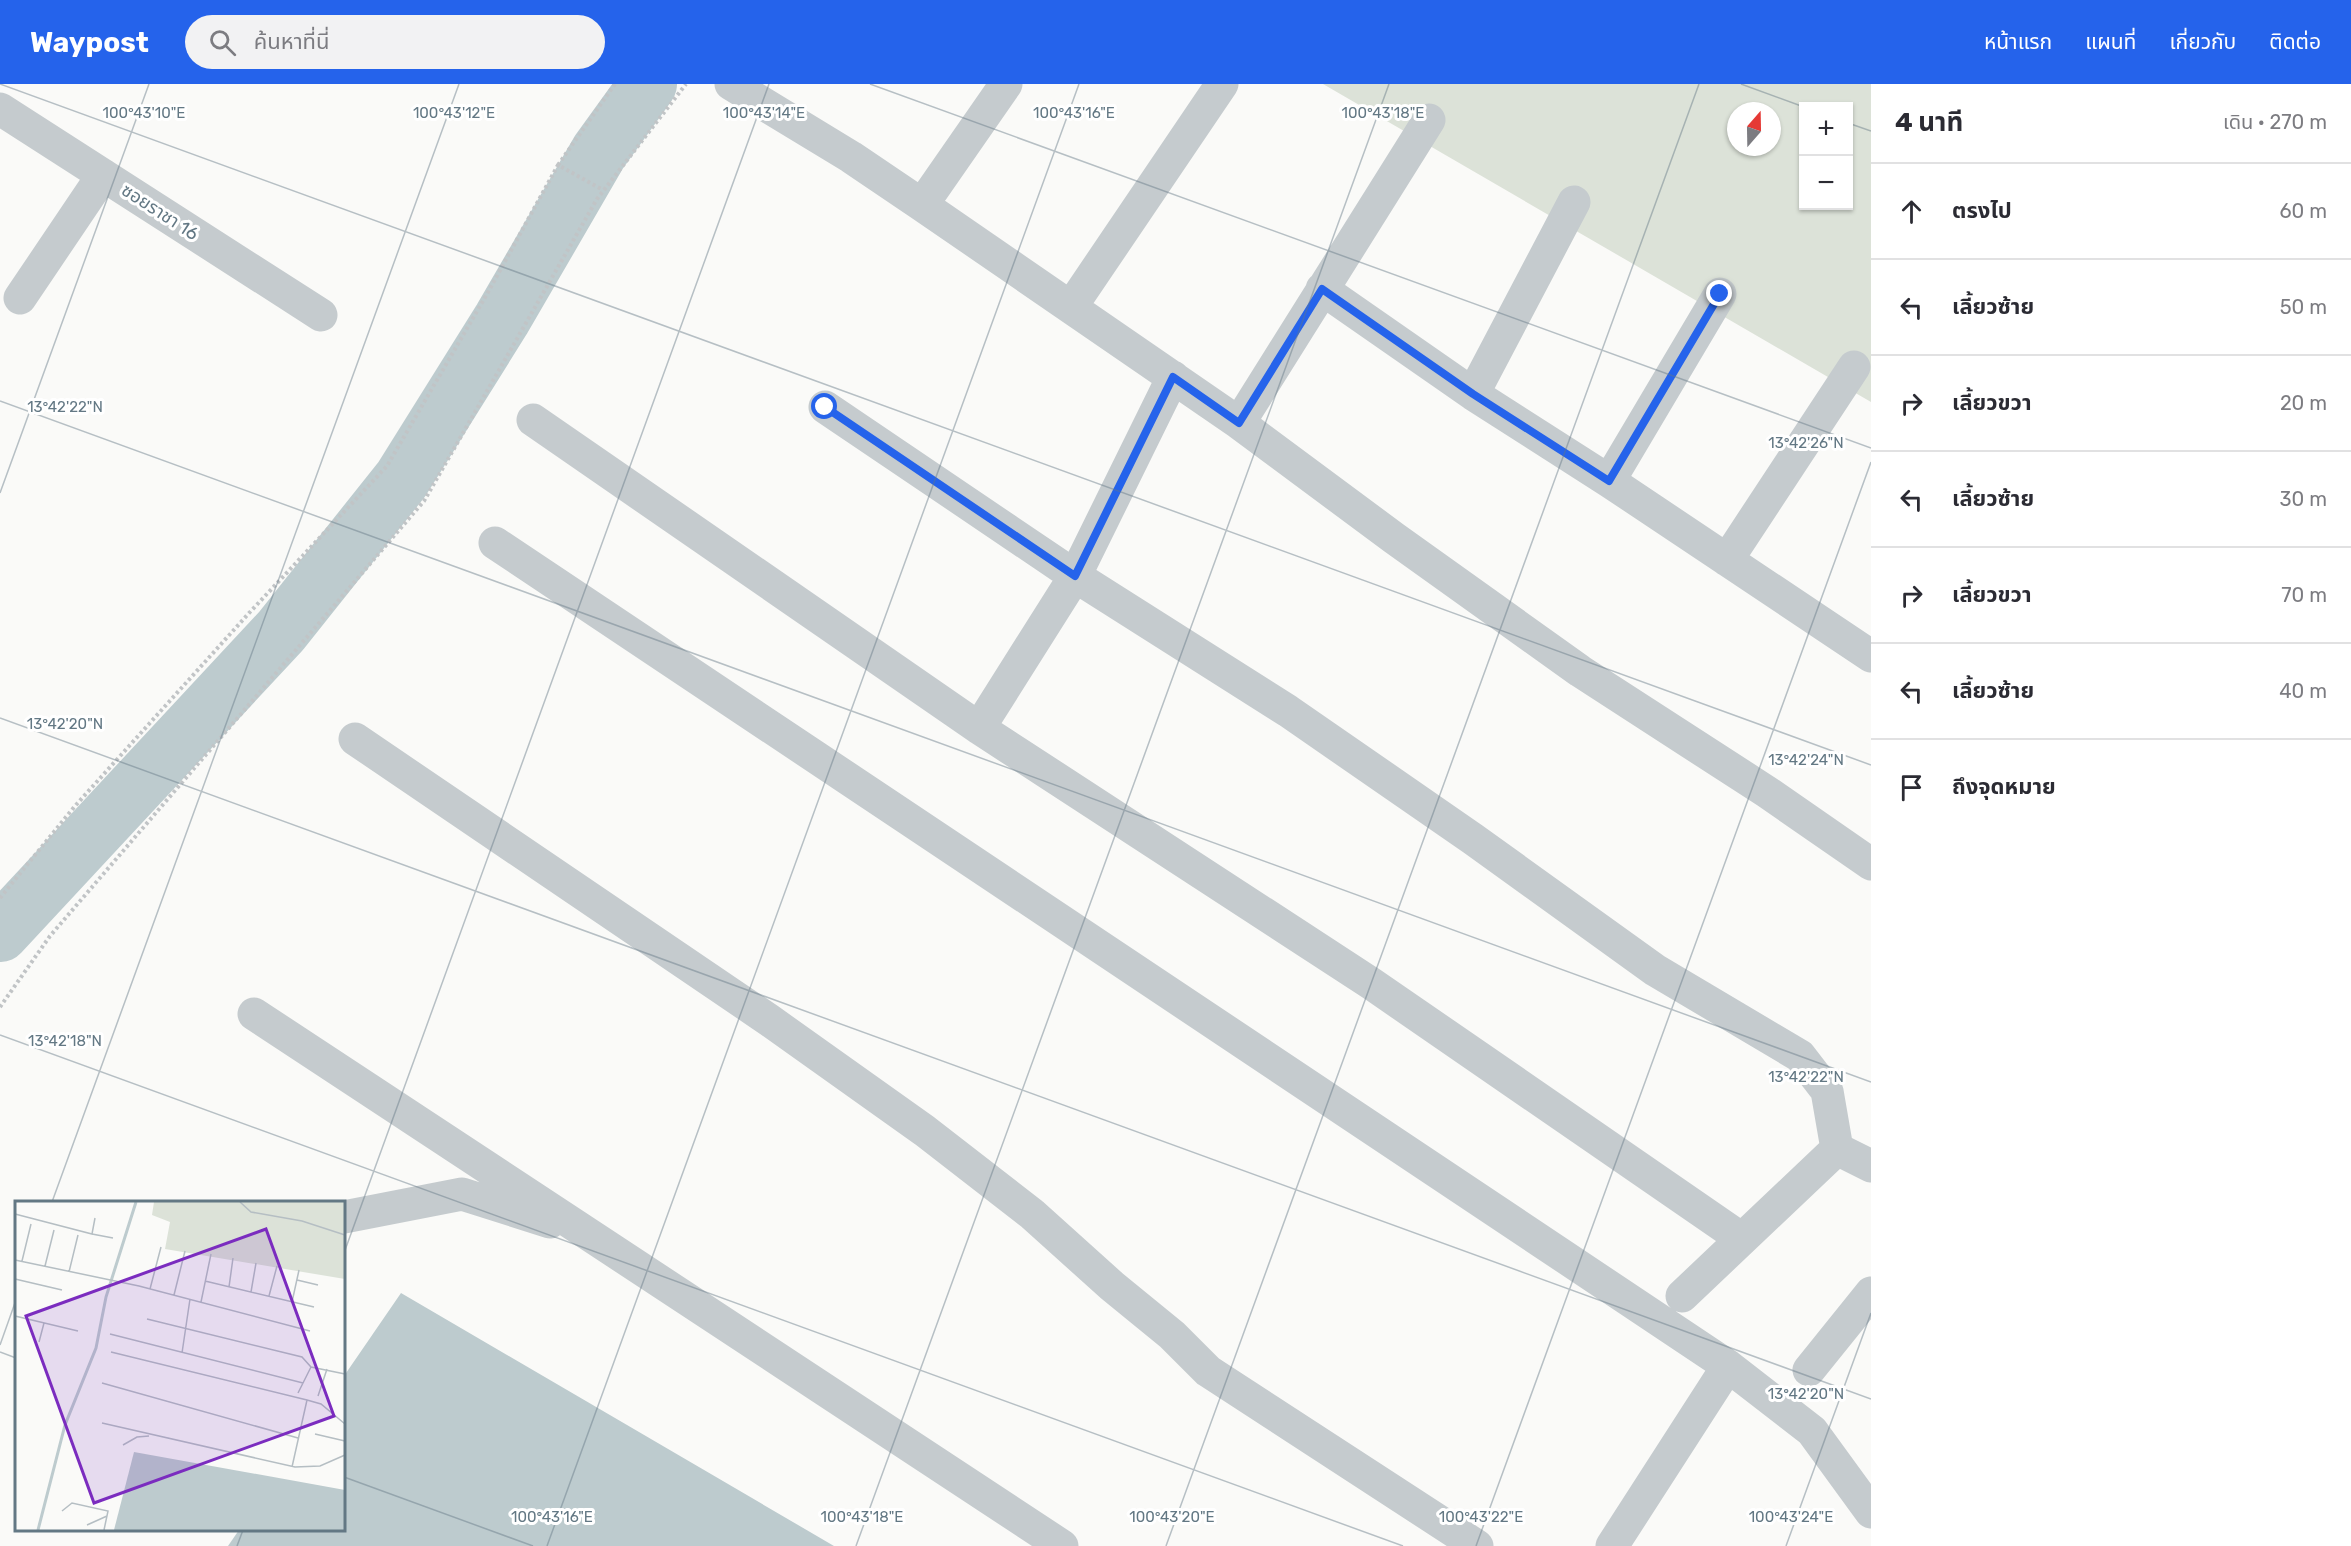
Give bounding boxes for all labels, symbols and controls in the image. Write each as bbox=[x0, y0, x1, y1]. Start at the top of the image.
search box bbox=[185, 15, 605, 69]
text: Waypost bbox=[30, 26, 149, 59]
icon: search bbox=[206, 26, 239, 59]
text: ค้นหาที่นี่ bbox=[254, 28, 329, 55]
text: หน้าแรก bbox=[1984, 29, 2052, 54]
text: แผนที่ bbox=[2085, 29, 2136, 54]
text: เกี่ยวกับ bbox=[2169, 29, 2236, 54]
text: ติดต่อ bbox=[2269, 29, 2321, 54]
north arrow bbox=[1727, 102, 1781, 156]
map controls bbox=[1799, 102, 1853, 210]
button: + bbox=[1799, 102, 1853, 156]
text: 100°43'10"E bbox=[103, 104, 185, 122]
text: 100°43'12"E bbox=[413, 104, 495, 122]
text: 100°43'14"E bbox=[723, 104, 805, 122]
text: 100°43'16"E bbox=[1033, 104, 1115, 122]
text: 100°43'18"E bbox=[1342, 104, 1424, 122]
text: 4 นาที bbox=[1895, 107, 1963, 138]
text: เดิน · 270 m bbox=[2223, 110, 2327, 134]
button: − bbox=[1799, 156, 1853, 210]
street label: ซอยราชา 16 bbox=[117, 179, 203, 245]
icon: ahead bbox=[1895, 195, 1928, 228]
text: ตรงไป bbox=[1952, 197, 2012, 224]
text: 60 m bbox=[2280, 199, 2327, 223]
route end bbox=[1706, 280, 1732, 306]
icon: left bbox=[1895, 291, 1928, 324]
text: เลี้ยวซ้าย bbox=[1952, 293, 2034, 320]
text: 50 m bbox=[2280, 295, 2327, 319]
icon: right bbox=[1895, 387, 1928, 420]
text: เลี้ยวขวา bbox=[1952, 389, 2032, 416]
text: 20 m bbox=[2280, 391, 2327, 415]
route start bbox=[811, 393, 837, 419]
text: 13°42'22"N bbox=[27, 398, 103, 416]
text: 13°42'26"N bbox=[1768, 434, 1844, 452]
icon: left bbox=[1895, 483, 1928, 516]
text: เลี้ยวซ้าย bbox=[1952, 485, 2034, 512]
text: 30 m bbox=[2280, 487, 2327, 511]
icon: right bbox=[1895, 579, 1928, 612]
text: เลี้ยวขวา bbox=[1952, 581, 2032, 608]
text: 70 m bbox=[2281, 583, 2327, 607]
icon: left bbox=[1895, 675, 1928, 708]
text: เลี้ยวซ้าย bbox=[1952, 677, 2034, 704]
text: 40 m bbox=[2279, 679, 2327, 703]
text: 13°42'20"N bbox=[27, 715, 103, 733]
text: 13°42'24"N bbox=[1768, 751, 1844, 769]
icon: arrive bbox=[1895, 771, 1928, 804]
text: ถึงจุดหมาย bbox=[1952, 773, 2056, 800]
text: 13°42'18"N bbox=[28, 1032, 102, 1050]
text: 13°42'22"N bbox=[1768, 1068, 1844, 1086]
inset map bbox=[15, 1201, 345, 1531]
text: 13°42'20"N bbox=[1768, 1385, 1844, 1403]
text: 100°43'16"E bbox=[511, 1508, 593, 1526]
text: 100°43'18"E bbox=[821, 1508, 903, 1526]
text: 100°43'20"E bbox=[1129, 1508, 1215, 1526]
text: 100°43'22"E bbox=[1439, 1508, 1523, 1526]
text: 100°43'24"E bbox=[1749, 1508, 1833, 1526]

